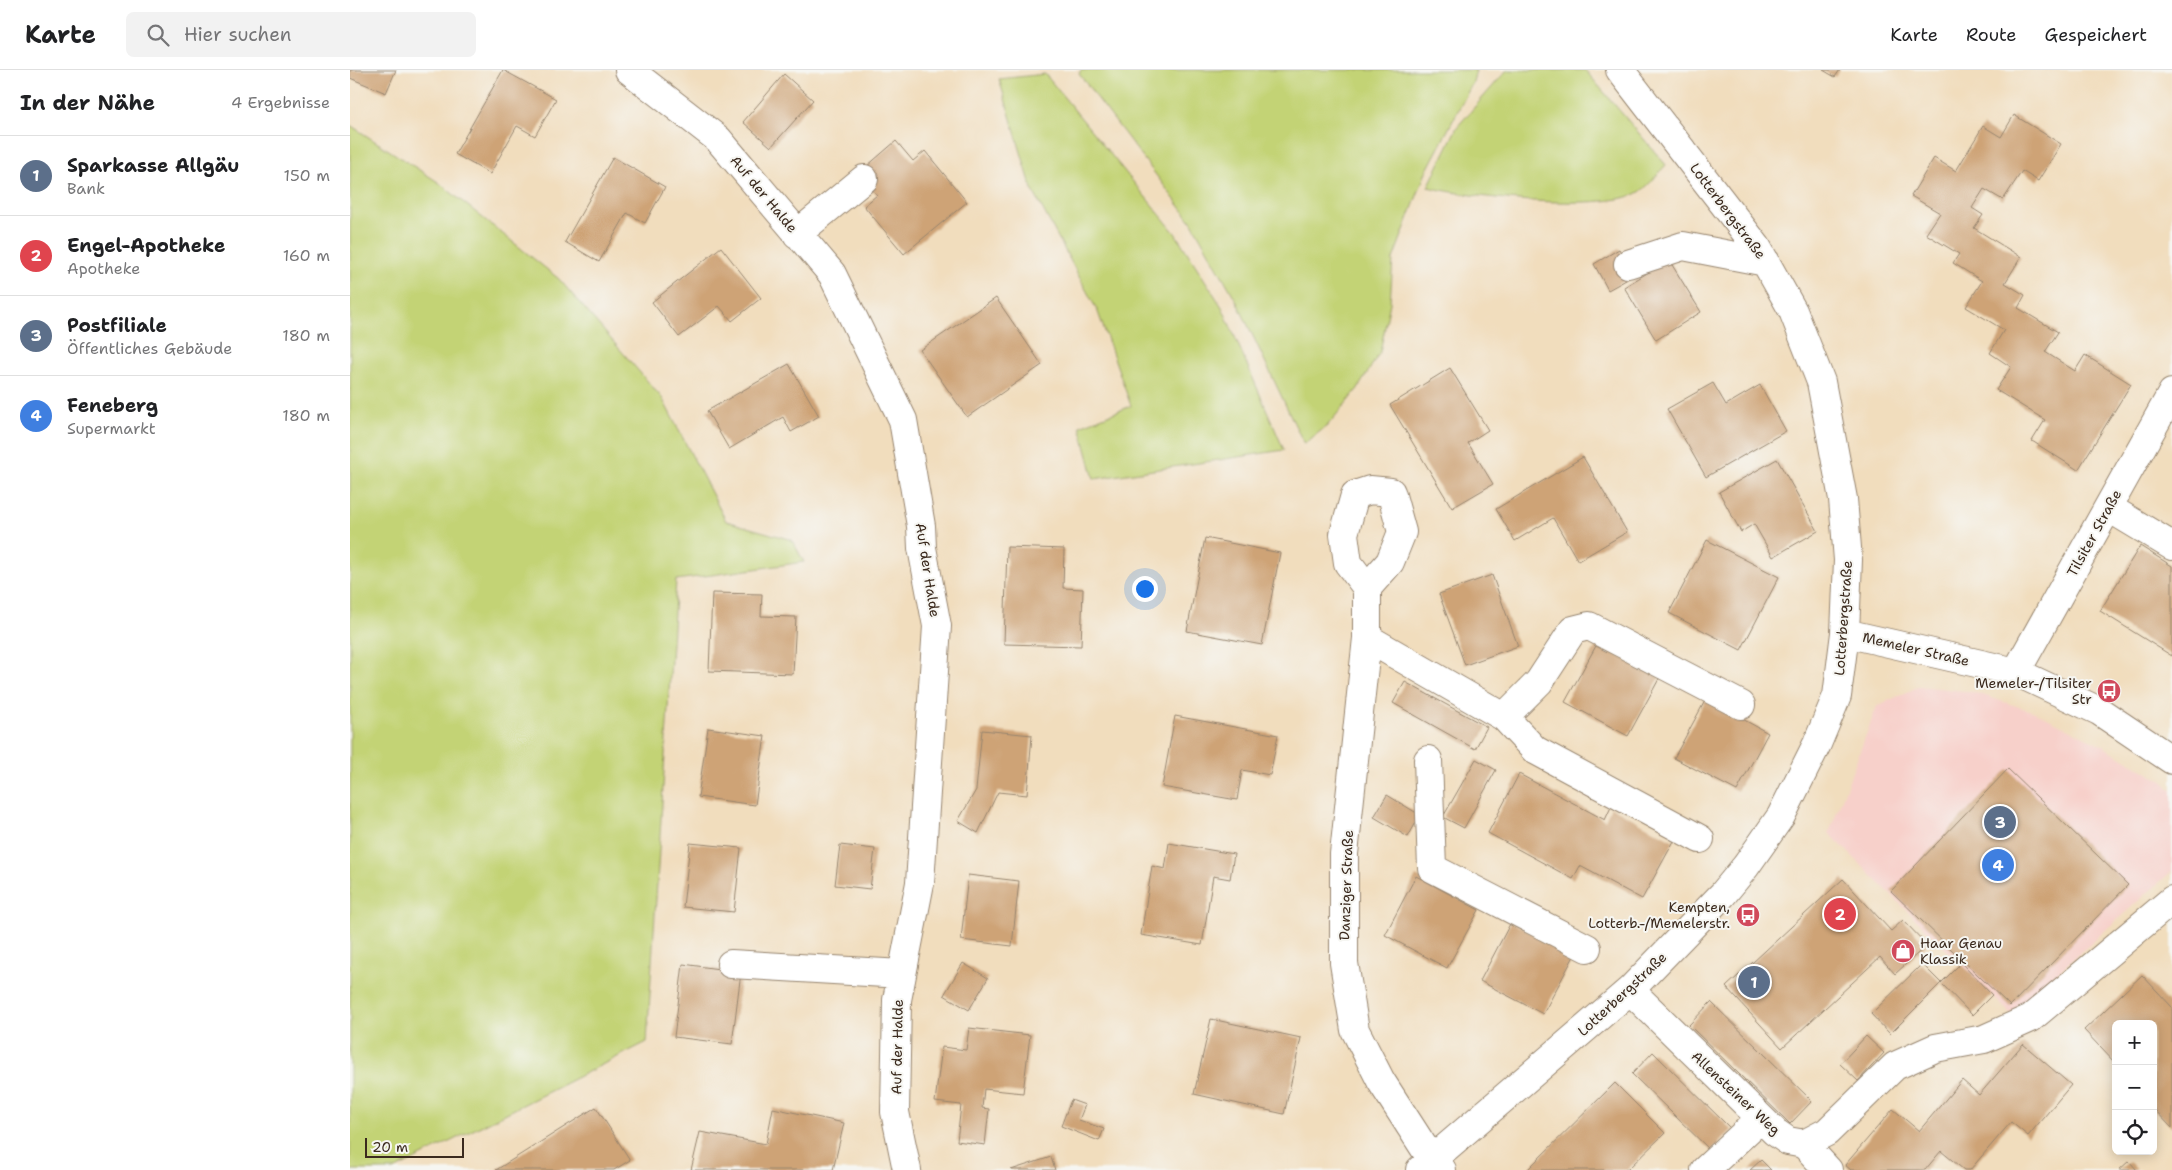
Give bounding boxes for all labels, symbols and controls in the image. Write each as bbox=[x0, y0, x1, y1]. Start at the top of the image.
search box bbox=[126, 12, 476, 57]
text: Karte bbox=[25, 19, 96, 51]
icon: search bbox=[144, 21, 172, 49]
text: Hier suchen bbox=[184, 22, 291, 47]
text: Karte bbox=[1890, 23, 1938, 47]
text: Route bbox=[1966, 23, 2017, 47]
text: Gespeichert bbox=[2045, 23, 2147, 47]
text: In der Nähe bbox=[20, 89, 155, 117]
text: 4 Ergebnisse bbox=[231, 92, 330, 113]
street label: Auf der Halde bbox=[726, 152, 802, 236]
text: Sparkasse Allgäu bbox=[67, 153, 239, 178]
street label: Lotterbergstraße bbox=[1686, 159, 1770, 263]
text: 1 bbox=[32, 165, 40, 186]
text: 150 m bbox=[283, 165, 330, 186]
text: Bank bbox=[67, 178, 105, 199]
text: Engel-Apotheke bbox=[67, 233, 225, 258]
text: 2 bbox=[30, 245, 42, 266]
text: 160 m bbox=[283, 245, 330, 266]
text: Apotheke bbox=[67, 258, 140, 279]
text: Postfiliale bbox=[67, 313, 167, 338]
text: 3 bbox=[30, 325, 42, 346]
text: 180 m bbox=[282, 325, 330, 346]
text: Öffentliches Gebäude bbox=[67, 338, 232, 359]
text: Feneberg bbox=[67, 393, 158, 418]
text: 4 bbox=[30, 405, 42, 426]
text: 180 m bbox=[282, 405, 330, 426]
text: Supermarkt bbox=[67, 418, 156, 439]
street label: Tilsiter Straße bbox=[2063, 486, 2125, 580]
street label: Auf der Halde bbox=[912, 521, 944, 619]
street label: Lotterbergstraße bbox=[1830, 560, 1856, 676]
your location bbox=[1132, 576, 1158, 602]
street label: Memeler Straße bbox=[1861, 628, 1971, 670]
place label: Memeler-/Tilsiter Str bbox=[1975, 674, 2092, 708]
bus stop icon: Memeler-/Tilsiter Str bbox=[2096, 678, 2122, 704]
pin: 3 bbox=[1984, 803, 2016, 841]
street label: Danziger Straße bbox=[1335, 829, 1357, 941]
pin: 4 bbox=[1982, 846, 2014, 884]
pin: 2 bbox=[1824, 895, 1856, 933]
place label: Kempten, Lotterb.-/Memelerstr. bbox=[1588, 898, 1730, 932]
bus stop icon: Kempten, Lotterb.-/Memelerstr. bbox=[1735, 902, 1761, 928]
place label: Haar Genau Klassik bbox=[1920, 934, 2002, 968]
shop icon: Haar Genau Klassik bbox=[1890, 938, 1916, 964]
street label: Lotterbergstraße bbox=[1574, 948, 1670, 1040]
pin: 1 bbox=[1738, 963, 1770, 1001]
street label: Auf der Halde bbox=[887, 999, 907, 1095]
map controls bbox=[2112, 1020, 2157, 1155]
button: + bbox=[2112, 1020, 2157, 1065]
street label: Allensteiner Weg bbox=[1688, 1047, 1784, 1139]
button: − bbox=[2112, 1065, 2157, 1110]
button: locate bbox=[2112, 1110, 2157, 1155]
scale bar bbox=[365, 1135, 464, 1158]
text: 20 m bbox=[372, 1138, 408, 1156]

